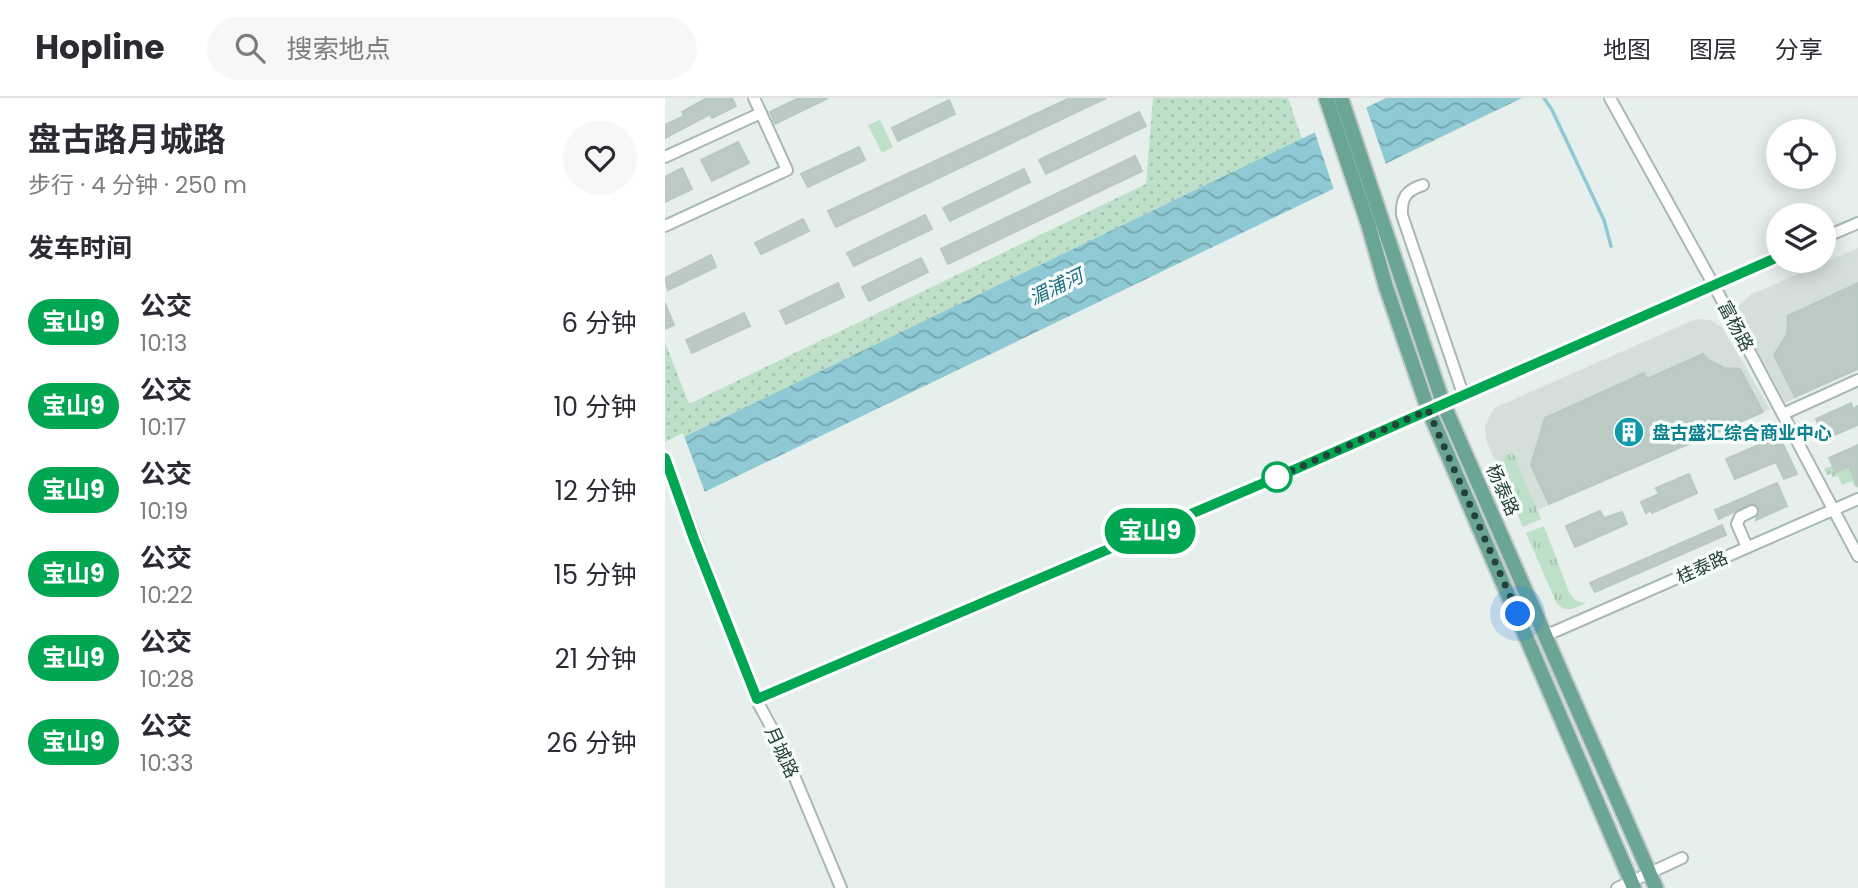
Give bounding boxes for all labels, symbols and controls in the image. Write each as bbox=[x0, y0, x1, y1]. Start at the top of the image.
search box bbox=[207, 17, 697, 80]
text: Hopline bbox=[35, 24, 165, 71]
icon: search bbox=[231, 29, 269, 67]
text: 搜索地点 bbox=[287, 31, 391, 67]
text: 地图 bbox=[1603, 33, 1651, 66]
text: 图层 bbox=[1689, 33, 1737, 66]
text: 分享 bbox=[1775, 33, 1823, 66]
text: 盘古路月城路 bbox=[28, 116, 226, 163]
map controls bbox=[1766, 119, 1836, 273]
button: locate bbox=[1766, 119, 1836, 189]
button: heart bbox=[563, 121, 637, 195]
text: 步行 · 4 分钟 · 250 m bbox=[28, 169, 247, 201]
button: layers bbox=[1766, 203, 1836, 273]
text: 发车时间 bbox=[28, 230, 132, 266]
water label: 湄浦河 bbox=[1024, 261, 1091, 312]
text: 公交 bbox=[140, 288, 192, 324]
street label: 富杨路 bbox=[1712, 296, 1760, 356]
text: 宝山9 bbox=[42, 305, 105, 338]
text: 6 分钟 bbox=[562, 305, 637, 341]
text: 10:13 bbox=[140, 327, 187, 359]
text: 公交 bbox=[140, 372, 192, 408]
text: 宝山9 bbox=[42, 389, 105, 422]
text: 10 分钟 bbox=[553, 389, 637, 425]
text: 10:17 bbox=[140, 411, 186, 443]
building icon: 盘古盛汇综合商业中心 bbox=[1612, 415, 1646, 449]
place label: 盘古盛汇综合商业中心 bbox=[1652, 420, 1832, 445]
text: 公交 bbox=[140, 456, 192, 492]
street label: 杨泰路 bbox=[1481, 460, 1525, 520]
unlabelled marker bbox=[1262, 462, 1292, 492]
text: 宝山9 bbox=[42, 473, 105, 506]
text: 12 分钟 bbox=[555, 473, 637, 509]
text: 10:19 bbox=[140, 495, 188, 527]
line badge: 宝山9 bbox=[1110, 508, 1190, 554]
text: 宝山9 bbox=[1119, 514, 1181, 547]
text: 公交 bbox=[140, 540, 192, 576]
street label: 桂泰路 bbox=[1672, 545, 1732, 589]
text: 宝山9 bbox=[42, 557, 105, 590]
text: 15 分钟 bbox=[553, 557, 637, 593]
text: 10:22 bbox=[140, 579, 193, 611]
your location bbox=[1500, 596, 1535, 631]
text: 公交 bbox=[140, 624, 192, 660]
text: 宝山9 bbox=[42, 641, 105, 674]
text: 21 分钟 bbox=[555, 641, 637, 677]
text: 10:28 bbox=[140, 663, 194, 695]
text: 公交 bbox=[140, 708, 192, 744]
street label: 月城路 bbox=[759, 722, 805, 782]
text: 宝山9 bbox=[42, 725, 105, 758]
text: 26 分钟 bbox=[547, 725, 637, 761]
text: 10:33 bbox=[140, 747, 194, 779]

